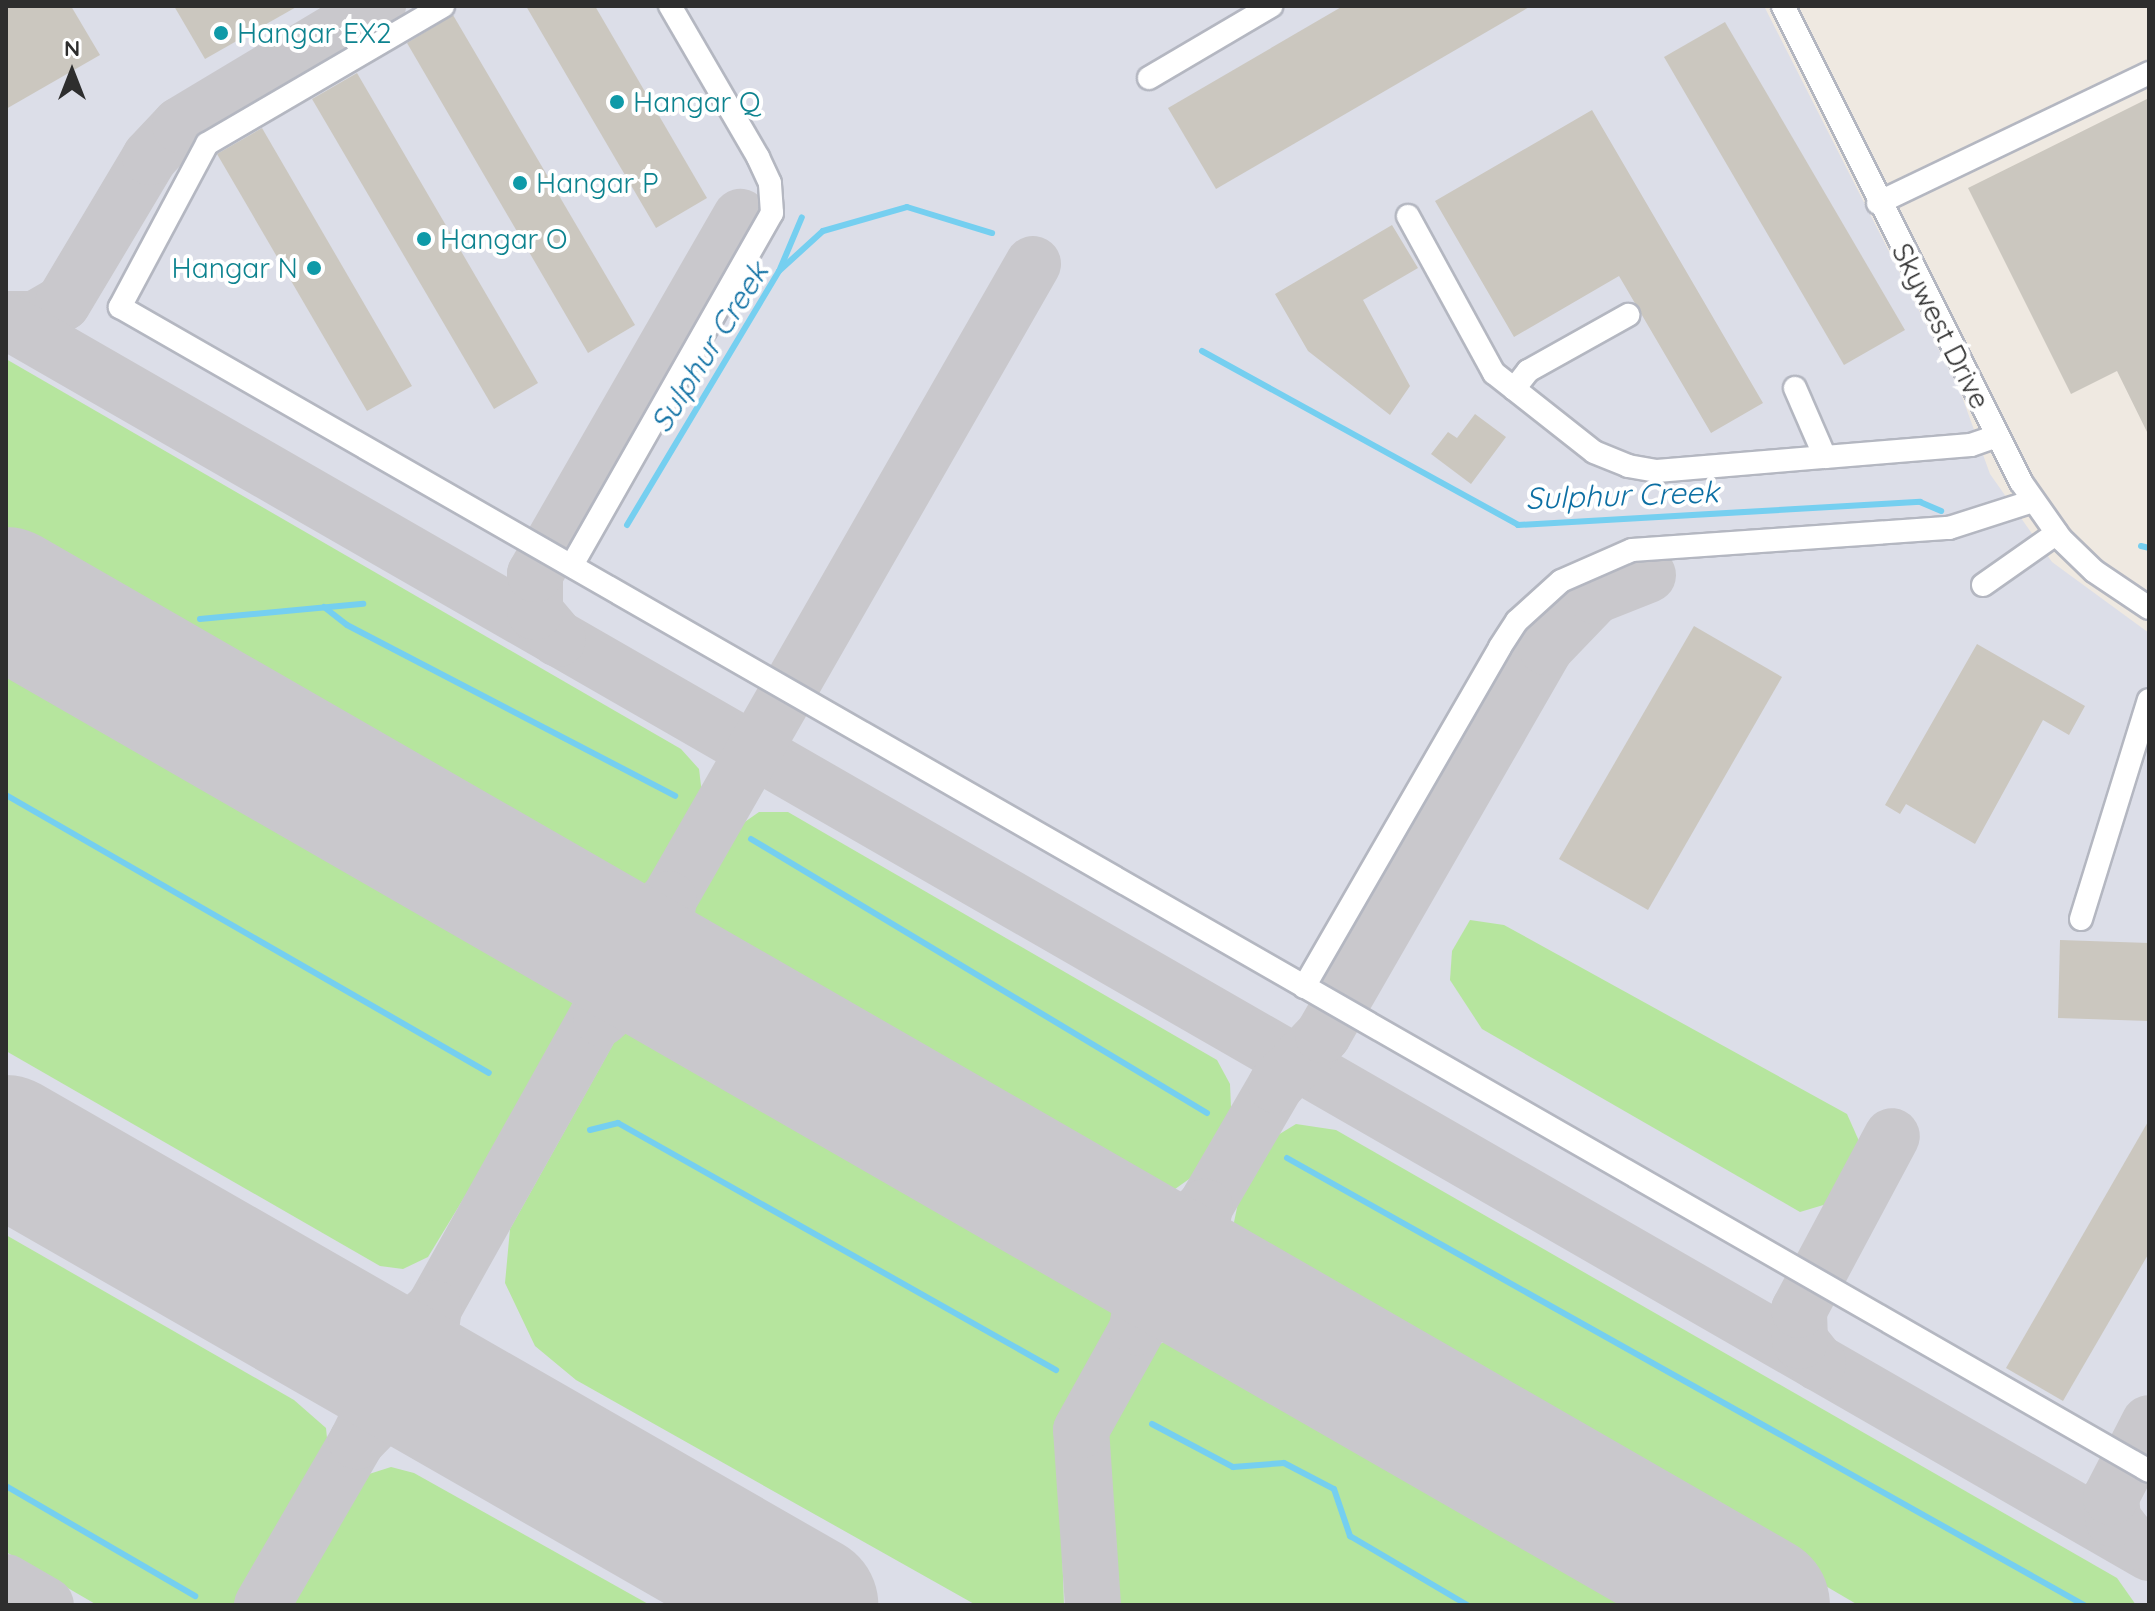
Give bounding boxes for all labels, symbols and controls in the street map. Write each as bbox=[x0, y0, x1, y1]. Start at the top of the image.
place label: Hangar EX2 bbox=[237, 16, 391, 50]
marker: Hangar EX2 bbox=[212, 24, 230, 42]
north arrow bbox=[32, 32, 112, 112]
text: N bbox=[64, 34, 80, 62]
place label: Hangar Q bbox=[633, 85, 761, 119]
marker: Hangar Q bbox=[608, 93, 626, 111]
place label: Hangar P bbox=[536, 166, 659, 200]
marker: Hangar P bbox=[511, 174, 529, 192]
place label: Hangar O bbox=[440, 222, 567, 256]
marker: Hangar O bbox=[415, 230, 433, 248]
street label: Skywest Drive bbox=[1885, 238, 1997, 414]
place label: Hangar N bbox=[172, 251, 298, 285]
water label: Sulphur Creek bbox=[643, 256, 775, 438]
marker: Hangar N bbox=[305, 259, 323, 277]
water label: Sulphur Creek bbox=[1525, 474, 1719, 516]

